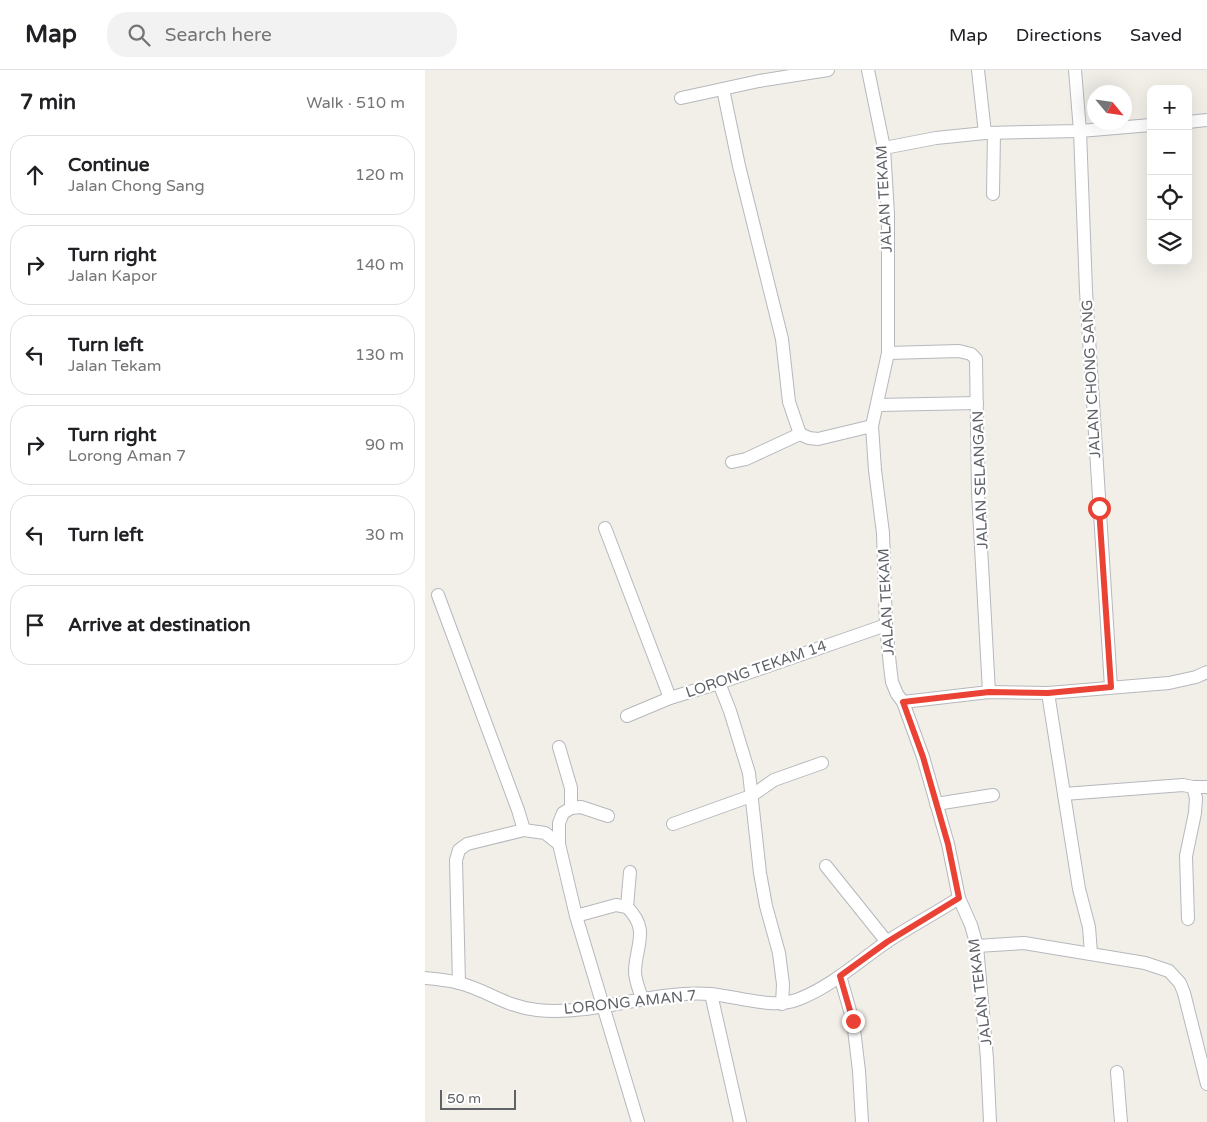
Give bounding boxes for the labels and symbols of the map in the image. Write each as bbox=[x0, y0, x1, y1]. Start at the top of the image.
north arrow bbox=[1087, 85, 1132, 130]
street label: JALAN TEKAM bbox=[872, 145, 896, 253]
street label: JALAN CHONG SANG bbox=[1078, 299, 1104, 459]
street label: JALAN SELANGAN bbox=[969, 410, 991, 550]
route start bbox=[1088, 497, 1111, 520]
street label: JALAN TEKAM bbox=[874, 548, 898, 656]
street label: LORONG TEKAM 14 bbox=[683, 636, 829, 702]
street label: JALAN TEKAM bbox=[964, 937, 996, 1047]
street label: LORONG AMAN 7 bbox=[563, 986, 697, 1018]
route end bbox=[842, 1010, 865, 1033]
scale bar bbox=[440, 1087, 516, 1110]

